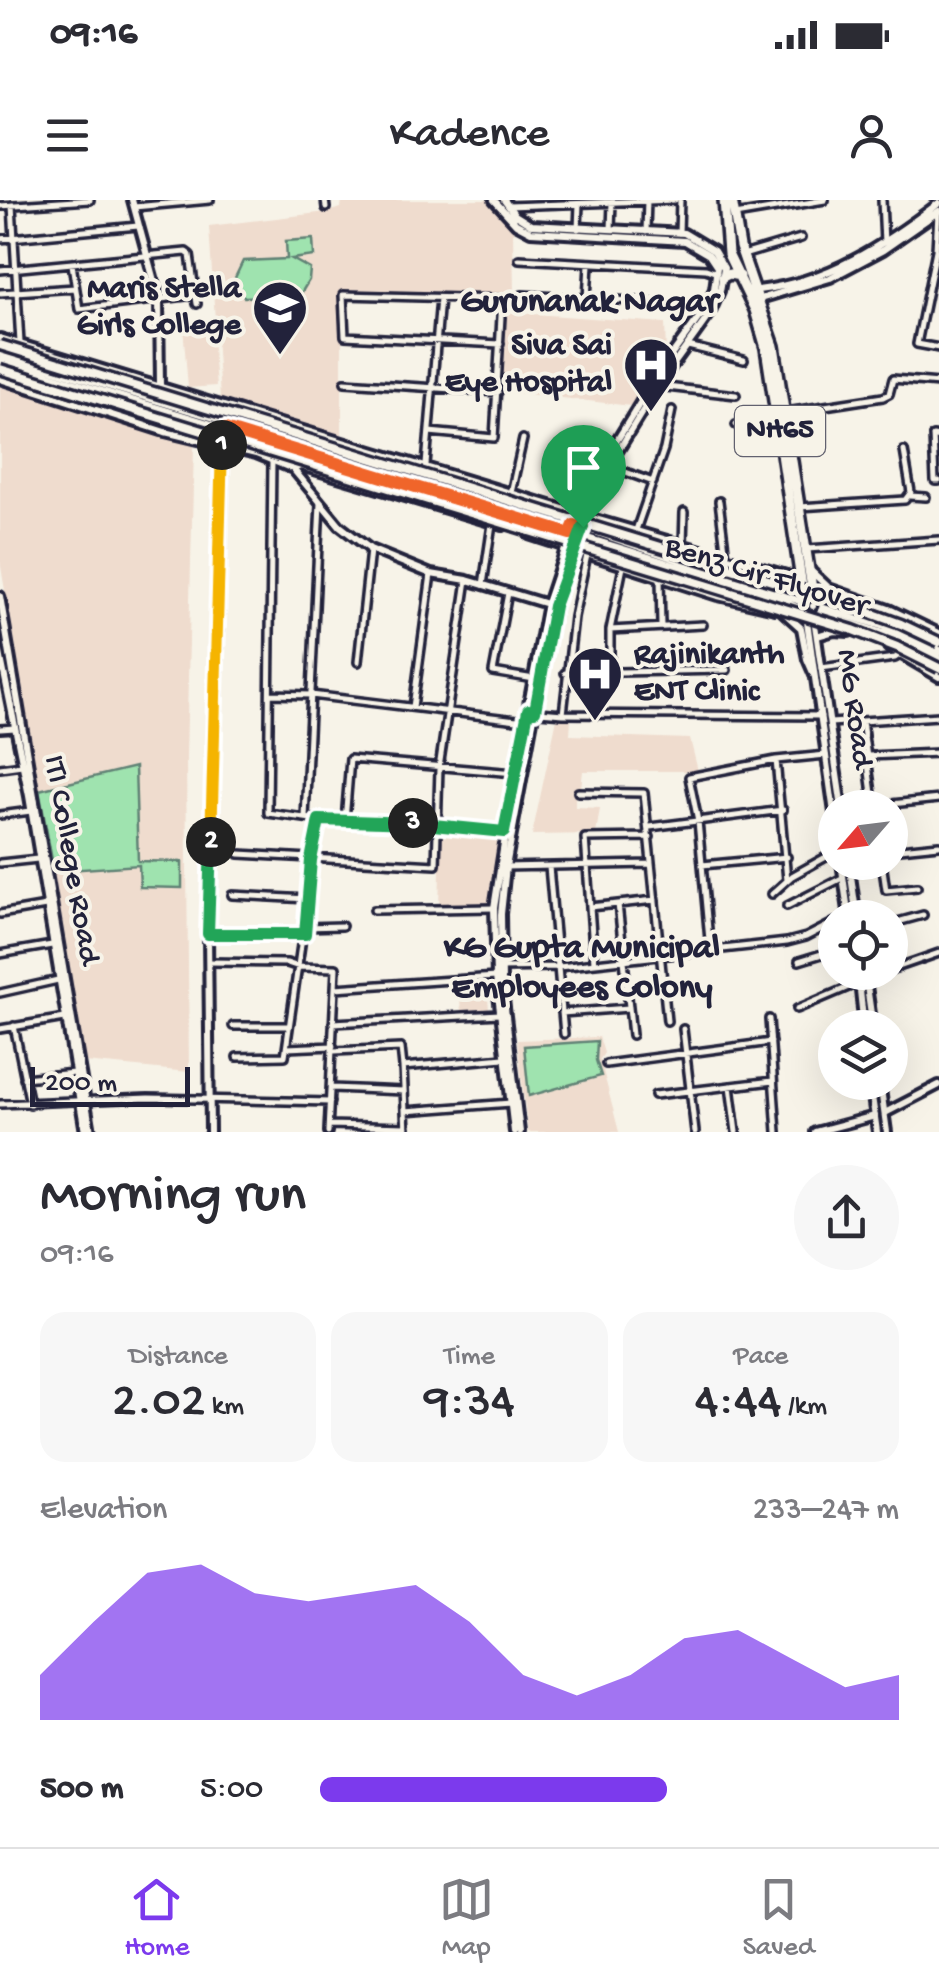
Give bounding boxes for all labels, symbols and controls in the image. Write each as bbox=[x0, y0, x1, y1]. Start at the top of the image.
text: 09:16 bbox=[50, 13, 137, 57]
icon: menu bbox=[40, 108, 95, 163]
icon: person bbox=[844, 108, 899, 163]
text: Kadence bbox=[390, 109, 549, 162]
place label: Maris Stella Girls College bbox=[77, 271, 243, 346]
school or university icon: Maris Stella Girls College bbox=[250, 278, 310, 357]
district label: Gurunanak Nagar bbox=[460, 283, 721, 324]
place label: Siva Sai Eye Hospital bbox=[445, 328, 612, 403]
hospital icon: Siva Sai Eye Hospital bbox=[621, 335, 681, 414]
road number: NH65 bbox=[735, 406, 825, 456]
pin: 1 bbox=[197, 420, 247, 470]
pin bbox=[541, 425, 626, 528]
text: 1 bbox=[216, 428, 228, 461]
icon: arrive bbox=[556, 440, 611, 495]
street label: Benz Cir Flyover bbox=[659, 529, 875, 628]
place label: Rajinikanth ENT Clinic bbox=[633, 637, 784, 712]
hospital icon: Rajinikanth ENT Clinic bbox=[565, 644, 625, 723]
street label: MG Road bbox=[826, 647, 880, 773]
street label: ITI College Road bbox=[33, 752, 108, 970]
north arrow bbox=[818, 790, 908, 880]
map controls bbox=[818, 790, 908, 1100]
pin: 3 bbox=[388, 798, 438, 848]
text: 3 bbox=[406, 806, 420, 839]
pin: 2 bbox=[186, 817, 236, 867]
text: 2 bbox=[204, 825, 218, 858]
button: locate bbox=[818, 900, 908, 990]
district label: KG Gupta Municipal Employees Colony bbox=[443, 929, 720, 1010]
button: layers bbox=[818, 1010, 908, 1100]
scale bar bbox=[30, 1062, 190, 1106]
text: 200 m bbox=[45, 1068, 117, 1101]
button: share bbox=[794, 1165, 899, 1270]
text: Morning run bbox=[40, 1166, 306, 1230]
text: 09:16 bbox=[40, 1236, 113, 1274]
text: Distance bbox=[129, 1341, 228, 1374]
text: Time bbox=[444, 1341, 495, 1374]
text: Pace bbox=[733, 1341, 788, 1374]
text: 2.02 bbox=[112, 1374, 205, 1433]
text: 9:34 bbox=[424, 1374, 515, 1433]
text: 4:44 bbox=[695, 1374, 781, 1433]
text: km bbox=[205, 1391, 244, 1424]
text: /km bbox=[781, 1391, 827, 1424]
text: Elevation bbox=[40, 1492, 167, 1530]
text: 233–247 m bbox=[753, 1492, 899, 1530]
text: 500 m bbox=[40, 1771, 123, 1809]
text: 5:00 bbox=[200, 1771, 263, 1809]
tab: Home bbox=[125, 1872, 189, 1965]
tab: Map bbox=[439, 1872, 494, 1965]
tab: Saved bbox=[743, 1872, 814, 1965]

